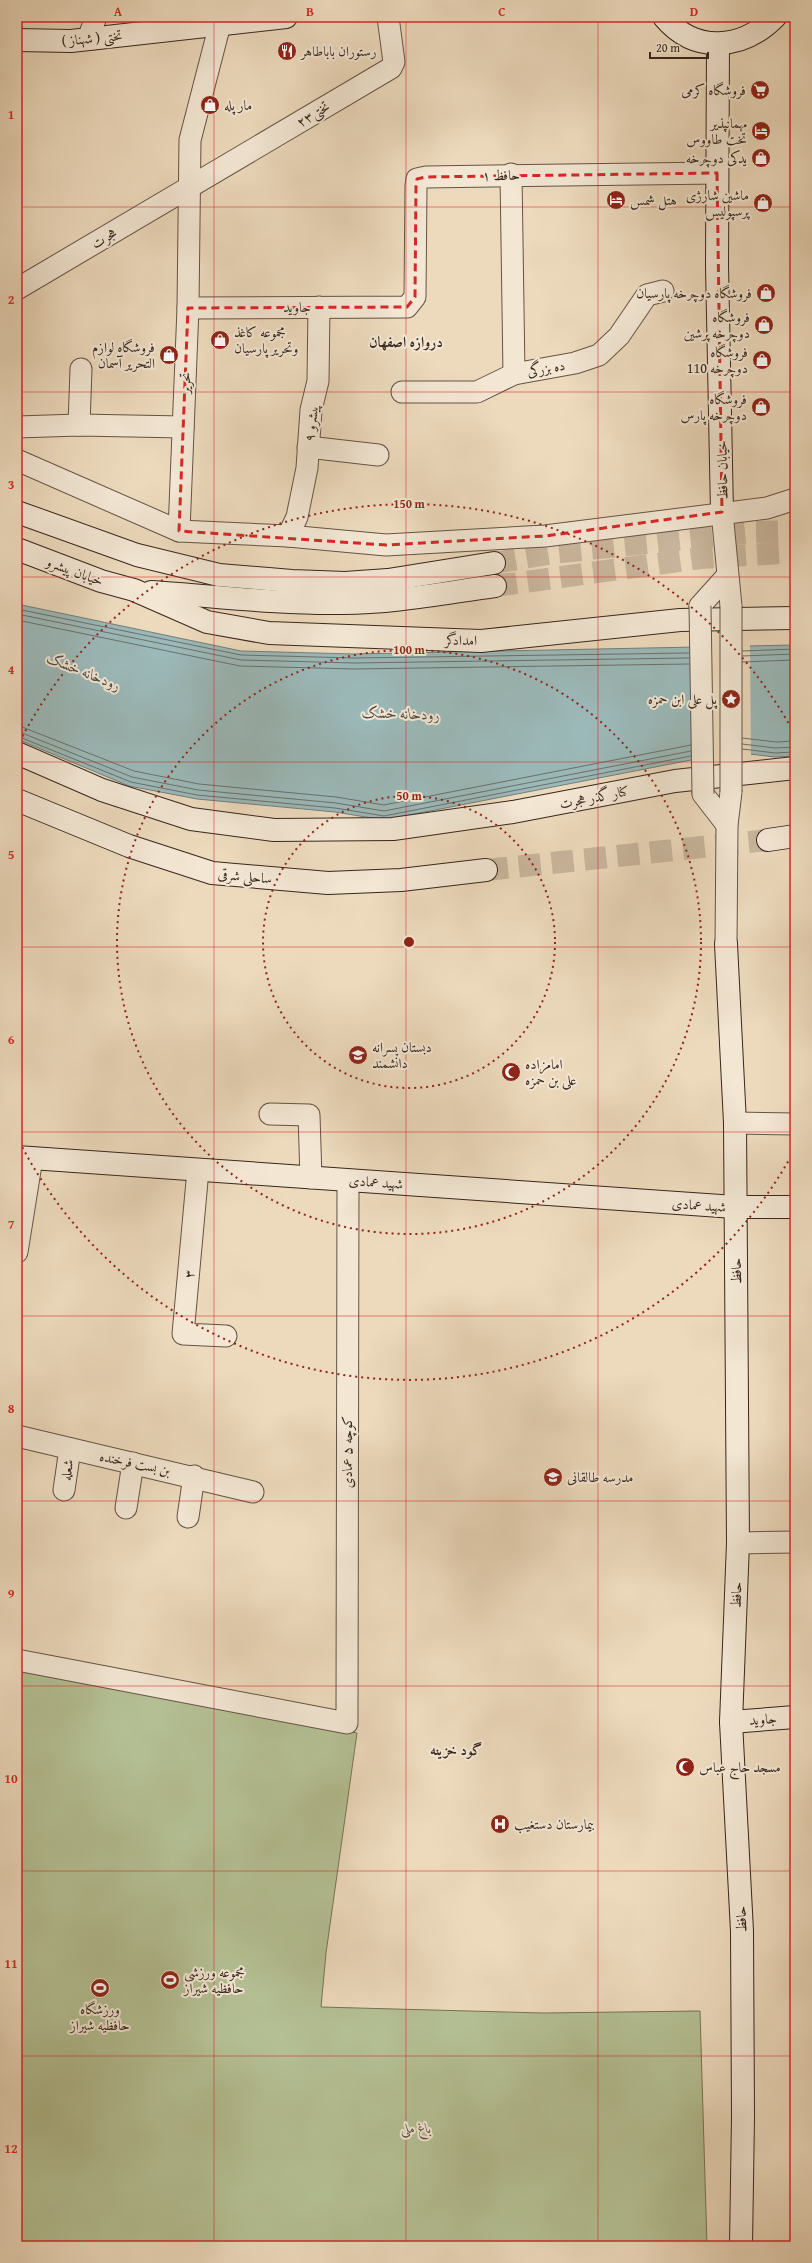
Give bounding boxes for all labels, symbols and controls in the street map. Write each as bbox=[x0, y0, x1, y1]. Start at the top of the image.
text: A bbox=[114, 2, 123, 21]
text: B bbox=[306, 2, 314, 21]
text: C bbox=[498, 2, 506, 21]
text: D bbox=[690, 2, 698, 21]
street label: تختی ( شهناز ) bbox=[61, 25, 123, 51]
scale bar bbox=[650, 34, 708, 60]
text: 20 m bbox=[656, 39, 680, 56]
restaurant icon: رستوران باباطاهر bbox=[276, 40, 298, 62]
place label: رستوران باباطاهر bbox=[299, 41, 377, 61]
supermarket icon: فروشگاه کرمی bbox=[749, 79, 771, 101]
place label: فروشگاه کرمی bbox=[681, 80, 746, 100]
shop icon: مار پله bbox=[199, 94, 221, 116]
place label: مار پله bbox=[224, 95, 252, 116]
street label: تختی۲۳ bbox=[293, 96, 333, 132]
text: 1 bbox=[8, 105, 14, 124]
place label: مهمانپذیر تخت طاووس bbox=[686, 113, 747, 149]
hotel icon: مهمانپذیر تخت طاووس bbox=[750, 120, 772, 142]
shop icon: یدکی دوچرخه bbox=[750, 147, 772, 169]
place label: یدکی دوچرخه bbox=[686, 148, 747, 168]
street label: حافظ ۱ bbox=[482, 165, 520, 185]
place label: ماشین شارژی پرسپولیس bbox=[686, 185, 751, 221]
hotel icon: هتل شمس bbox=[605, 189, 627, 211]
place label: هتل شمس bbox=[630, 190, 677, 211]
shop icon: ماشین شارژی پرسپولیس bbox=[752, 192, 774, 214]
street label: هجرت bbox=[87, 223, 121, 253]
shop icon: فروشگاه دوچرخه پارسیان bbox=[755, 282, 777, 304]
place label: فروشگاه دوچرخه پارسیان bbox=[636, 283, 752, 304]
text: 2 bbox=[8, 290, 15, 309]
street label: جاوید bbox=[283, 297, 311, 317]
place label: فروشگاه دوچرخه پرشین bbox=[684, 307, 750, 343]
shop icon: فروشگاه دوچرخه پرشین bbox=[753, 314, 775, 336]
place label: مجموعه کاغذ وتحریر پارسیان bbox=[234, 322, 298, 359]
shop icon: مجموعه کاغذ وتحریر پارسیان bbox=[209, 329, 231, 351]
district label: دروازه اصفهان bbox=[369, 331, 443, 352]
place label: فروشگاه لوازم التحریر آسمان bbox=[92, 337, 155, 373]
place label: فروشگاه دوچرخه 110 bbox=[687, 342, 748, 378]
shop icon: فروشگاه لوازم التحریر آسمان bbox=[158, 344, 180, 366]
shop icon: فروشگاه دوچرخه 110 bbox=[751, 349, 773, 371]
street label: ده بزرگی bbox=[525, 355, 567, 381]
street label: تحریر bbox=[175, 372, 195, 396]
place label: فروشگاه دوچرخه پارس bbox=[681, 389, 747, 426]
shop icon: فروشگاه دوچرخه پارس bbox=[750, 396, 772, 418]
street label: پیشرو ۹ bbox=[299, 403, 323, 443]
street label: خیابان حافظ bbox=[711, 440, 733, 500]
text: 3 bbox=[8, 475, 14, 494]
text: 150 m bbox=[393, 495, 426, 512]
street label: خیابان پیشرو bbox=[42, 551, 106, 591]
street label: امدادگر bbox=[443, 630, 477, 650]
text: 100 m bbox=[393, 641, 426, 658]
water label: رودخانه خشک bbox=[44, 647, 124, 695]
text: 4 bbox=[8, 660, 15, 679]
place icon: پل علی ابن حمزه bbox=[720, 688, 742, 710]
place label: پل علی ابن حمزه bbox=[648, 689, 718, 710]
water label: رودخانه خشک bbox=[362, 701, 440, 725]
street label: کنار گذر هجرت bbox=[558, 780, 631, 814]
text: 50 m bbox=[396, 787, 422, 804]
text: 5 bbox=[8, 845, 15, 864]
street label: ساحلی شرقی bbox=[217, 864, 273, 888]
centre of rings bbox=[402, 935, 416, 949]
text: 6 bbox=[8, 1030, 15, 1049]
place label: دبستان پسرانه دانشمند bbox=[372, 1037, 432, 1073]
school or university icon: دبستان پسرانه دانشمند bbox=[347, 1044, 369, 1066]
place label: امامزاده علی بن حمزه bbox=[525, 1054, 577, 1090]
mosque icon: امامزاده علی بن حمزه bbox=[500, 1061, 522, 1083]
street label: شهید عمادی bbox=[348, 1170, 404, 1194]
street label: شهید عمادی bbox=[671, 1193, 727, 1217]
text: 7 bbox=[8, 1215, 15, 1234]
street label: حافظ bbox=[726, 1258, 746, 1284]
street label: ۳ bbox=[179, 1269, 199, 1279]
text: 8 bbox=[8, 1399, 15, 1418]
street label: کوچه ۵ عمادی bbox=[337, 1416, 357, 1488]
street label: بن بست فرخنده bbox=[98, 1446, 173, 1480]
street label: شعله bbox=[56, 1458, 78, 1482]
school or university icon: مدرسه طالقانی bbox=[542, 1466, 564, 1488]
place label: مدرسه طالقانی bbox=[567, 1467, 633, 1487]
street label: حافظ bbox=[726, 1581, 746, 1609]
text: 9 bbox=[8, 1584, 15, 1603]
street label: جاوید bbox=[749, 1708, 777, 1730]
district label: گود خزینه bbox=[430, 1739, 482, 1760]
mosque icon: مسجد حاج عباس bbox=[674, 1756, 696, 1778]
place label: مسجد حاج عباس bbox=[699, 1757, 781, 1780]
text: 10 bbox=[4, 1769, 18, 1788]
hospital icon: بیمارستان دستغیب bbox=[489, 1813, 511, 1835]
place label: بیمارستان دستغیب bbox=[514, 1814, 595, 1834]
street label: حافظ bbox=[731, 1905, 751, 1933]
text: 11 bbox=[4, 1954, 18, 1973]
place label: مجموعه ورزشی حافظیه شیراز bbox=[182, 1962, 245, 1998]
sports icon: مجموعه ورزشی حافظیه شیراز bbox=[159, 1969, 181, 1991]
sports icon: ورزشگاه حافظیه شیراز bbox=[89, 1977, 111, 1999]
place label: ورزشگاه حافظیه شیراز bbox=[68, 1999, 130, 2035]
park label: باغ ملی bbox=[401, 2118, 432, 2140]
text: 12 bbox=[4, 2139, 18, 2158]

